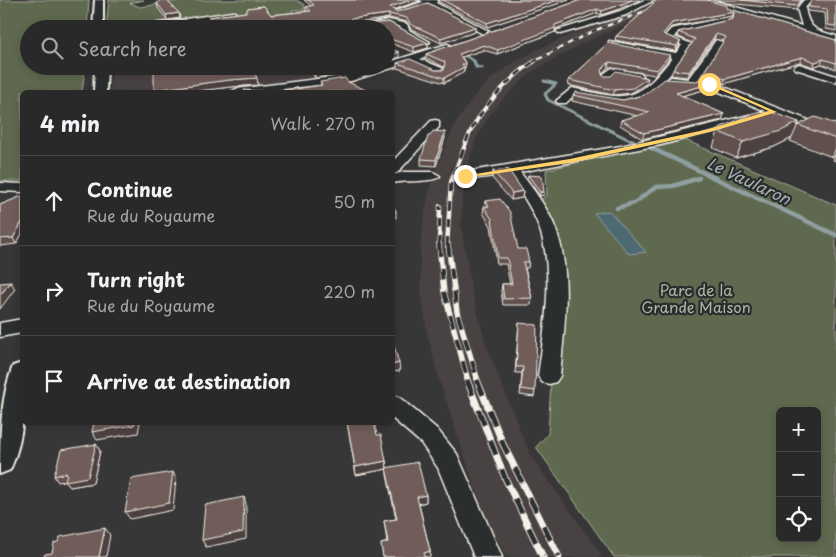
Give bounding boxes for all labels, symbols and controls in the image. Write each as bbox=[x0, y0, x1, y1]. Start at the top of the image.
search box bbox=[20, 20, 395, 75]
icon: search bbox=[38, 34, 66, 62]
text: Search here bbox=[78, 34, 187, 62]
route start bbox=[698, 73, 721, 96]
text: 4 min bbox=[40, 107, 100, 139]
text: Walk · 270 m bbox=[271, 111, 375, 135]
water label: Le Vaularon bbox=[703, 150, 796, 210]
route end bbox=[454, 165, 477, 188]
text: Continue bbox=[87, 175, 173, 203]
icon: ahead bbox=[40, 187, 68, 215]
text: 50 m bbox=[334, 189, 375, 213]
text: Rue du Royaume bbox=[87, 203, 215, 227]
text: Turn right bbox=[87, 265, 185, 293]
icon: right bbox=[40, 277, 68, 305]
park label: Parc de la Grande Maison bbox=[641, 278, 751, 318]
text: 220 m bbox=[324, 279, 375, 303]
text: Rue du Royaume bbox=[87, 293, 215, 317]
icon: arrive bbox=[40, 367, 68, 395]
text: Arrive at destination bbox=[87, 367, 291, 395]
map controls bbox=[776, 407, 821, 542]
button: + bbox=[776, 407, 821, 452]
button: − bbox=[776, 452, 821, 497]
button: locate bbox=[776, 497, 821, 542]

